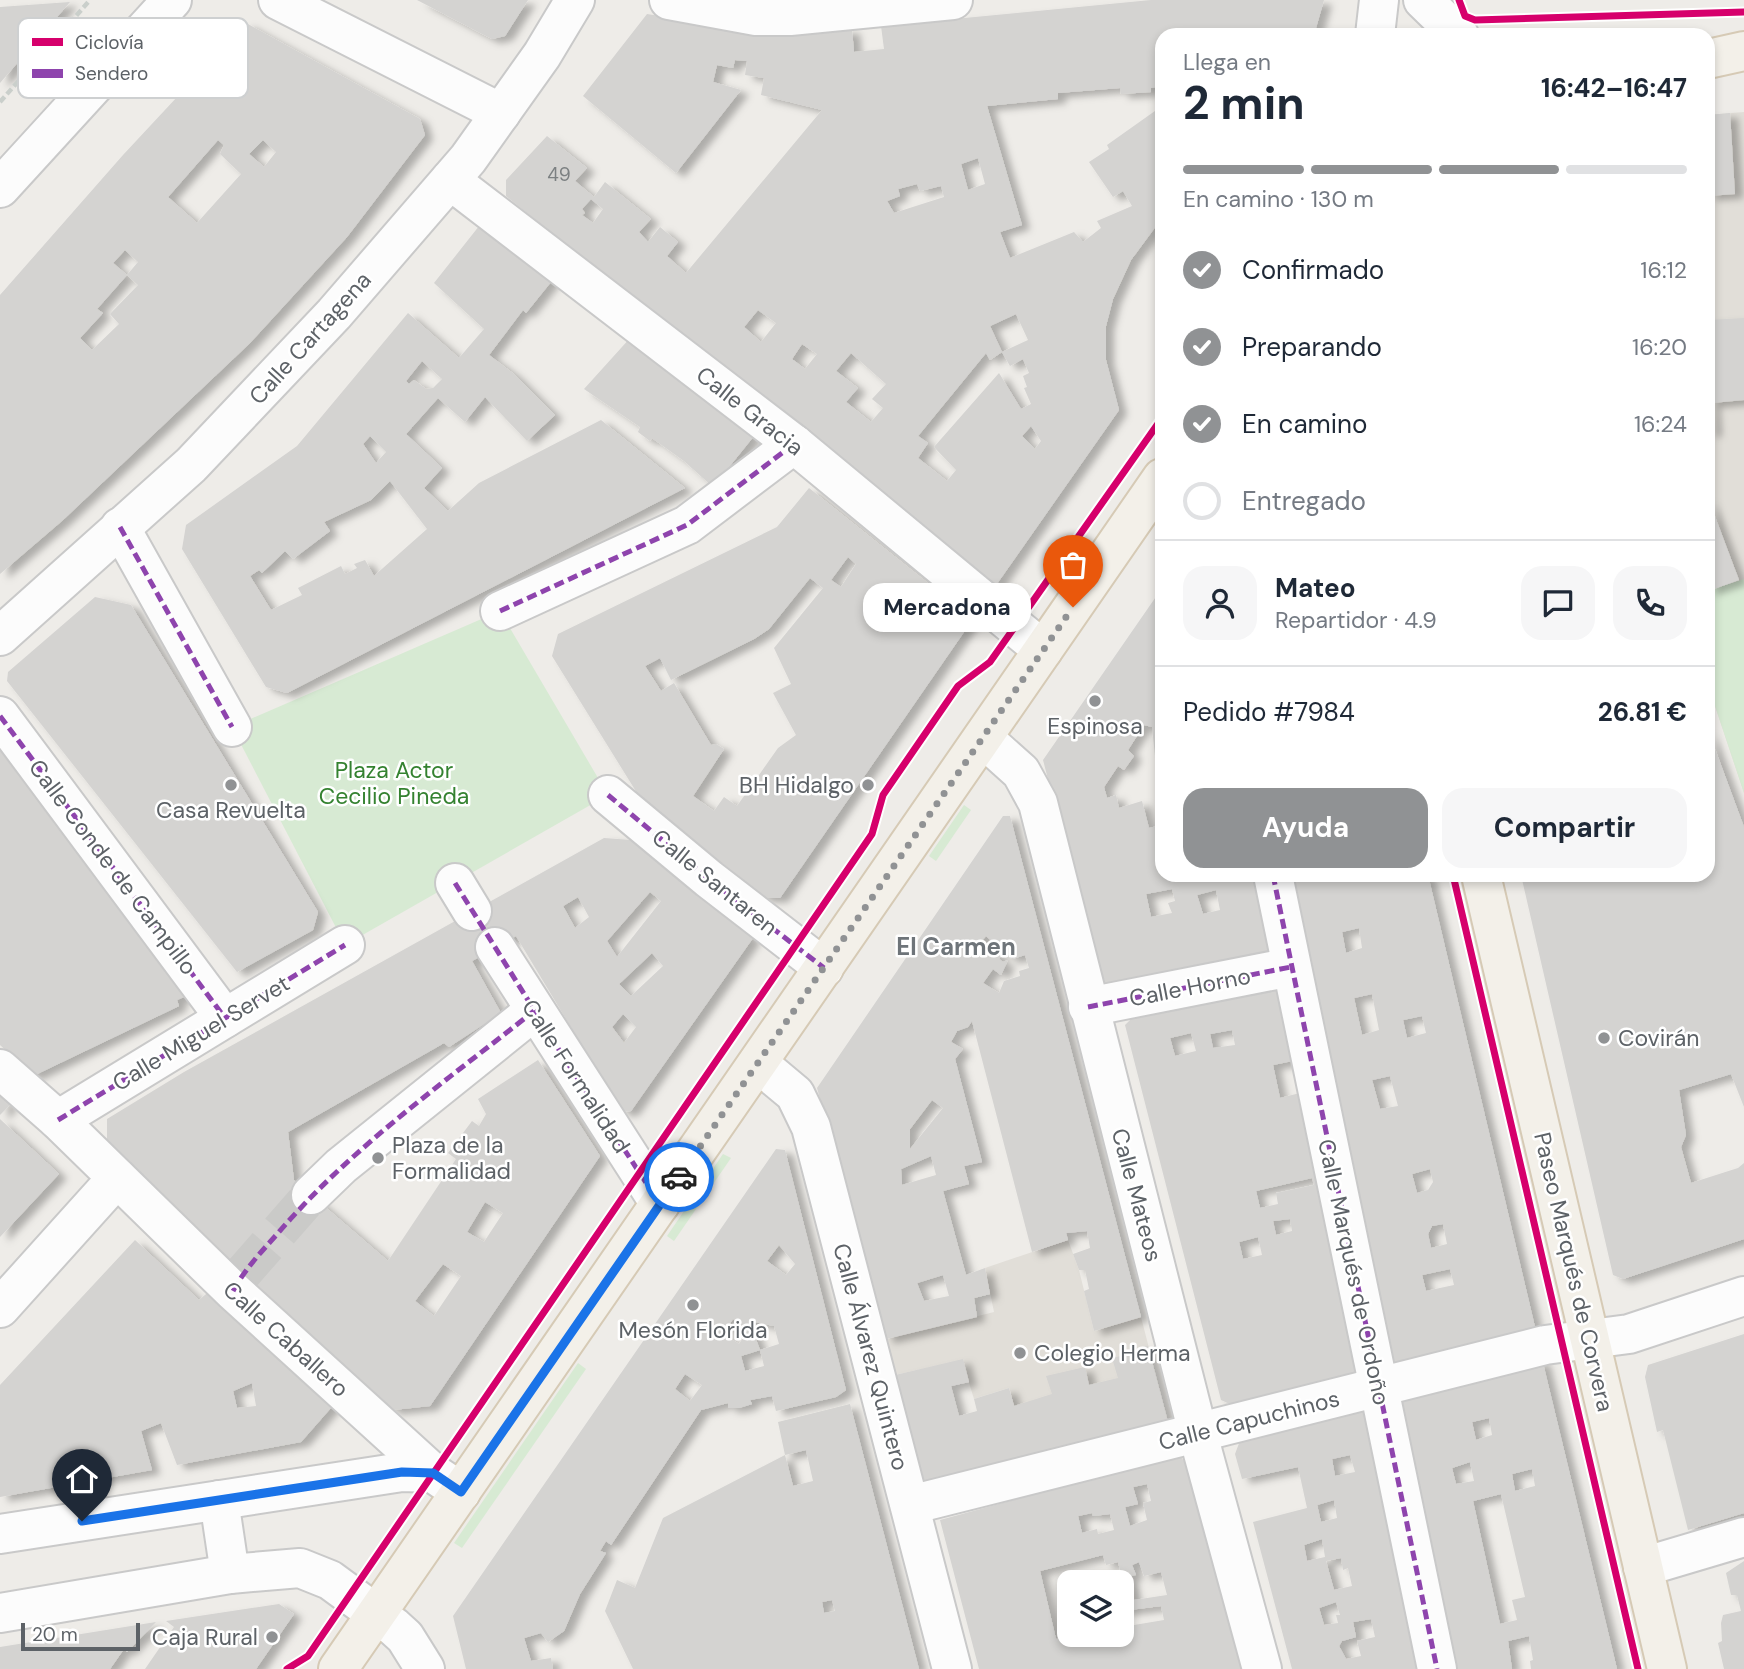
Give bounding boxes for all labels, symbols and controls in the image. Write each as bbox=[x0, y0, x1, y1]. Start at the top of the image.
legend bbox=[18, 18, 248, 98]
text: Ciclovía bbox=[75, 30, 144, 55]
text: Llega en bbox=[1183, 47, 1271, 77]
text: Sendero bbox=[75, 61, 148, 86]
text: 16:42–16:47 bbox=[1541, 71, 1687, 105]
text: 2 min bbox=[1183, 73, 1305, 133]
house number: 49 bbox=[547, 162, 571, 187]
text: En camino · 130 m bbox=[1183, 184, 1374, 214]
icon: check bbox=[1183, 251, 1221, 289]
text: Confirmado bbox=[1242, 253, 1384, 287]
text: 16:12 bbox=[1640, 255, 1687, 285]
street label: Calle Cartagena bbox=[242, 265, 378, 411]
icon: check bbox=[1183, 328, 1221, 366]
text: Preparando bbox=[1242, 330, 1382, 364]
text: 16:20 bbox=[1632, 332, 1687, 362]
street label: Calle Gracia bbox=[690, 360, 810, 462]
icon: check bbox=[1183, 405, 1221, 443]
text: En camino bbox=[1242, 407, 1367, 441]
text: 16:24 bbox=[1634, 409, 1687, 439]
text: Entregado bbox=[1242, 484, 1366, 518]
pin bbox=[1043, 535, 1103, 607]
icon: bag bbox=[1054, 546, 1092, 584]
button: person bbox=[1183, 566, 1257, 640]
button: chat bbox=[1521, 566, 1595, 640]
button: phone bbox=[1613, 566, 1687, 640]
text: Mateo bbox=[1275, 571, 1356, 605]
callout: Mercadona bbox=[863, 582, 1031, 632]
text: Mercadona bbox=[883, 592, 1011, 622]
text: Repartidor · 4.9 bbox=[1275, 605, 1437, 635]
marker: Espinosa bbox=[1087, 693, 1103, 709]
text: Pedido #7984 bbox=[1183, 695, 1355, 729]
text: 26.81 € bbox=[1598, 695, 1687, 729]
place label: Espinosa bbox=[1047, 711, 1143, 741]
street label: Calle Conde de Campillo bbox=[22, 753, 204, 981]
park label: Plaza Actor Cecilio Pineda bbox=[319, 755, 469, 811]
place label: BH Hidalgo bbox=[739, 770, 854, 800]
marker: Casa Revuelta bbox=[223, 777, 239, 793]
marker: BH Hidalgo bbox=[860, 777, 876, 793]
button: Ayuda bbox=[1183, 788, 1428, 868]
button: Compartir bbox=[1442, 788, 1687, 868]
place label: Casa Revuelta bbox=[156, 795, 306, 825]
street label: Calle Santaren bbox=[646, 822, 784, 942]
district label: El Carmen bbox=[896, 931, 1016, 962]
street label: Calle Horno bbox=[1127, 961, 1253, 1013]
street label: Calle Miguel Servet bbox=[107, 968, 295, 1098]
street label: Calle Formalidad bbox=[515, 993, 637, 1159]
place label: Covirán bbox=[1618, 1023, 1699, 1053]
marker: Covirán bbox=[1596, 1030, 1612, 1046]
street label: Calle Mateos bbox=[1105, 1125, 1169, 1265]
street label: Paseo Marqués de Corvera bbox=[1527, 1129, 1621, 1415]
place label: Plaza de la Formalidad bbox=[392, 1130, 511, 1186]
street label: Calle Marqués de Ordoño bbox=[1311, 1136, 1397, 1408]
courier bbox=[644, 1142, 714, 1212]
marker: Plaza de la Formalidad bbox=[370, 1150, 386, 1166]
icon: car bbox=[660, 1158, 698, 1196]
street label: Calle Álvarez Quintero bbox=[826, 1240, 916, 1474]
street label: Calle Caballero bbox=[217, 1275, 355, 1403]
marker: Mesón Florida bbox=[685, 1297, 701, 1313]
place label: Mesón Florida bbox=[619, 1315, 767, 1345]
place label: Colegio Herma bbox=[1034, 1338, 1191, 1368]
marker: Colegio Herma bbox=[1012, 1345, 1028, 1361]
street label: Calle Capuchinos bbox=[1155, 1383, 1343, 1457]
pin bbox=[52, 1449, 112, 1521]
icon: home bbox=[63, 1460, 101, 1498]
map controls bbox=[1057, 1570, 1134, 1647]
button: layers bbox=[1057, 1570, 1134, 1647]
scale bar bbox=[21, 1620, 140, 1652]
text: 20 m bbox=[32, 1622, 78, 1647]
place label: Caja Rural bbox=[152, 1622, 258, 1652]
marker: Caja Rural bbox=[264, 1629, 280, 1645]

